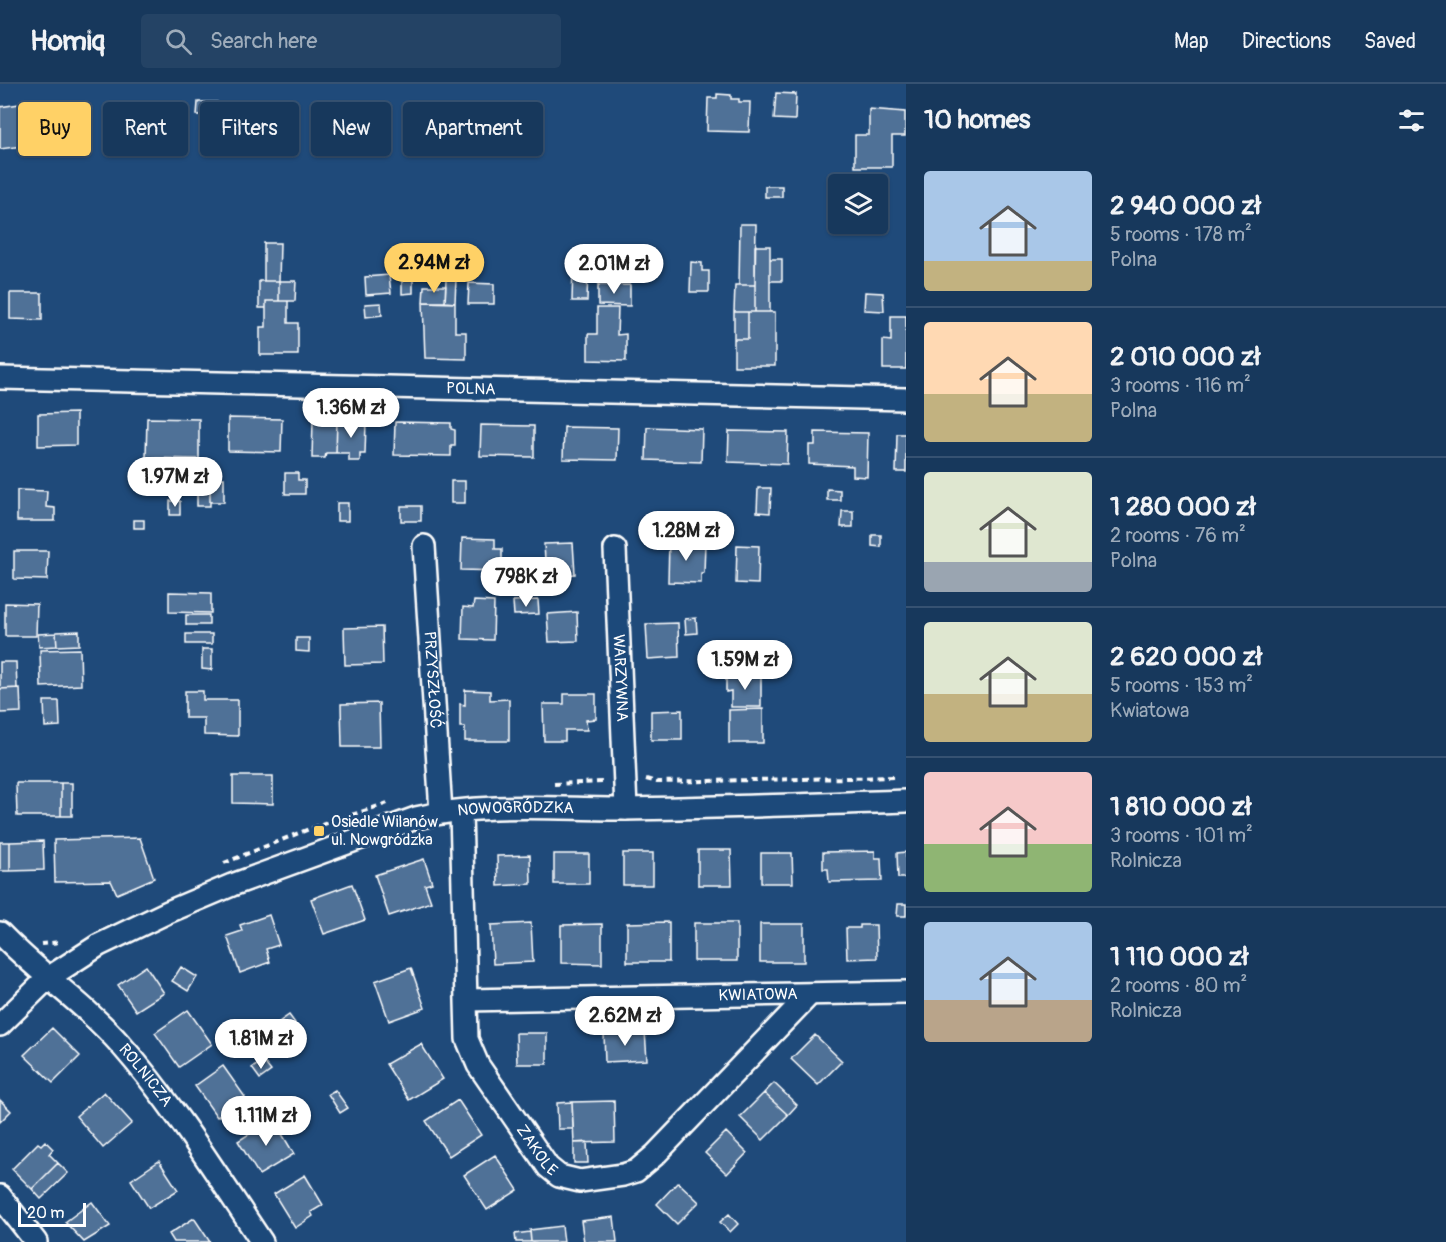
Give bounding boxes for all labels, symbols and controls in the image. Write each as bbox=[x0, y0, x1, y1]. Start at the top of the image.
search box bbox=[141, 14, 561, 68]
text: Homiq bbox=[30, 24, 105, 59]
icon: search bbox=[162, 25, 195, 58]
text: Search here bbox=[210, 27, 317, 55]
text: Map bbox=[1174, 28, 1209, 55]
text: Directions bbox=[1242, 28, 1331, 55]
text: Saved bbox=[1364, 28, 1416, 55]
chip: Buy bbox=[18, 102, 91, 156]
chip: Rent bbox=[103, 102, 188, 156]
chip: Filters bbox=[200, 102, 299, 156]
chip: New bbox=[311, 102, 391, 156]
chip: Apartment bbox=[403, 102, 543, 156]
text: 10 homes bbox=[924, 104, 1030, 136]
icon: filters bbox=[1395, 104, 1428, 137]
map controls bbox=[828, 174, 888, 234]
button: layers bbox=[828, 174, 888, 234]
text: 2 940 000 zł bbox=[1110, 190, 1261, 222]
icon: home bbox=[972, 195, 1044, 267]
text: 5 rooms · 178 m² bbox=[1110, 222, 1252, 247]
pin: 2.94M zł bbox=[372, 243, 496, 294]
pin: 2.01M zł bbox=[552, 244, 676, 295]
text: Polna bbox=[1110, 247, 1157, 272]
text: 2.94M zł bbox=[398, 250, 470, 275]
text: 2.01M zł bbox=[578, 251, 650, 276]
text: 2 010 000 zł bbox=[1110, 341, 1260, 373]
icon: home bbox=[972, 346, 1044, 418]
text: 3 rooms · 116 m² bbox=[1110, 373, 1251, 398]
street label: POLNA bbox=[446, 378, 496, 399]
pin: 1.36M zł bbox=[289, 388, 413, 439]
text: 1.36M zł bbox=[316, 395, 386, 420]
text: Polna bbox=[1110, 398, 1157, 423]
pin: 1.97M zł bbox=[113, 457, 237, 508]
text: 1.97M zł bbox=[141, 464, 209, 489]
text: 1 280 000 zł bbox=[1110, 491, 1256, 523]
icon: home bbox=[972, 496, 1044, 568]
pin: 1.28M zł bbox=[624, 511, 748, 562]
text: 1.28M zł bbox=[652, 518, 720, 543]
text: 2 rooms · 76 m² bbox=[1110, 523, 1246, 548]
text: Polna bbox=[1110, 548, 1157, 573]
pin: 798K zł bbox=[471, 557, 581, 608]
text: 798K zł bbox=[495, 564, 557, 589]
street label: PRZYSZŁOŚĆ bbox=[419, 630, 446, 729]
street label: WARZYWNA bbox=[609, 634, 632, 722]
pin: 1.59M zł bbox=[683, 640, 807, 691]
text: 2 620 000 zł bbox=[1110, 641, 1262, 673]
icon: home bbox=[972, 646, 1044, 718]
text: 1.59M zł bbox=[711, 647, 779, 672]
text: 5 rooms · 153 m² bbox=[1110, 673, 1253, 698]
text: Kwiatowa bbox=[1110, 698, 1189, 723]
text: 1 810 000 zł bbox=[1110, 791, 1251, 823]
street label: NOWOGRÓDZKA bbox=[456, 796, 574, 821]
icon: home bbox=[972, 796, 1044, 868]
place label: Osiedle Wilanów ul. Nowgródzka bbox=[331, 812, 438, 850]
text: 3 rooms · 101 m² bbox=[1110, 823, 1253, 848]
marker: Osiedle Wilanów ul. Nowgródzka bbox=[312, 824, 326, 838]
text: Rolnicza bbox=[1110, 848, 1182, 873]
text: 1 110 000 zł bbox=[1110, 941, 1248, 973]
icon: home bbox=[972, 946, 1044, 1018]
text: 2 rooms · 80 m² bbox=[1110, 973, 1247, 998]
street label: KWIATOWA bbox=[718, 984, 798, 1005]
pin: 2.62M zł bbox=[563, 996, 687, 1047]
text: Rolnicza bbox=[1110, 998, 1182, 1023]
text: 2.62M zł bbox=[589, 1003, 661, 1028]
pin: 1.81M zł bbox=[199, 1019, 323, 1070]
text: 1.81M zł bbox=[229, 1026, 293, 1051]
street label: ROLNICZA bbox=[114, 1040, 177, 1111]
pin: 1.11M zł bbox=[204, 1096, 328, 1147]
text: 1.11M zł bbox=[235, 1103, 297, 1128]
street label: ZAKOLE bbox=[512, 1121, 561, 1181]
scale bar bbox=[18, 1200, 86, 1228]
text: 20 m bbox=[27, 1203, 65, 1223]

